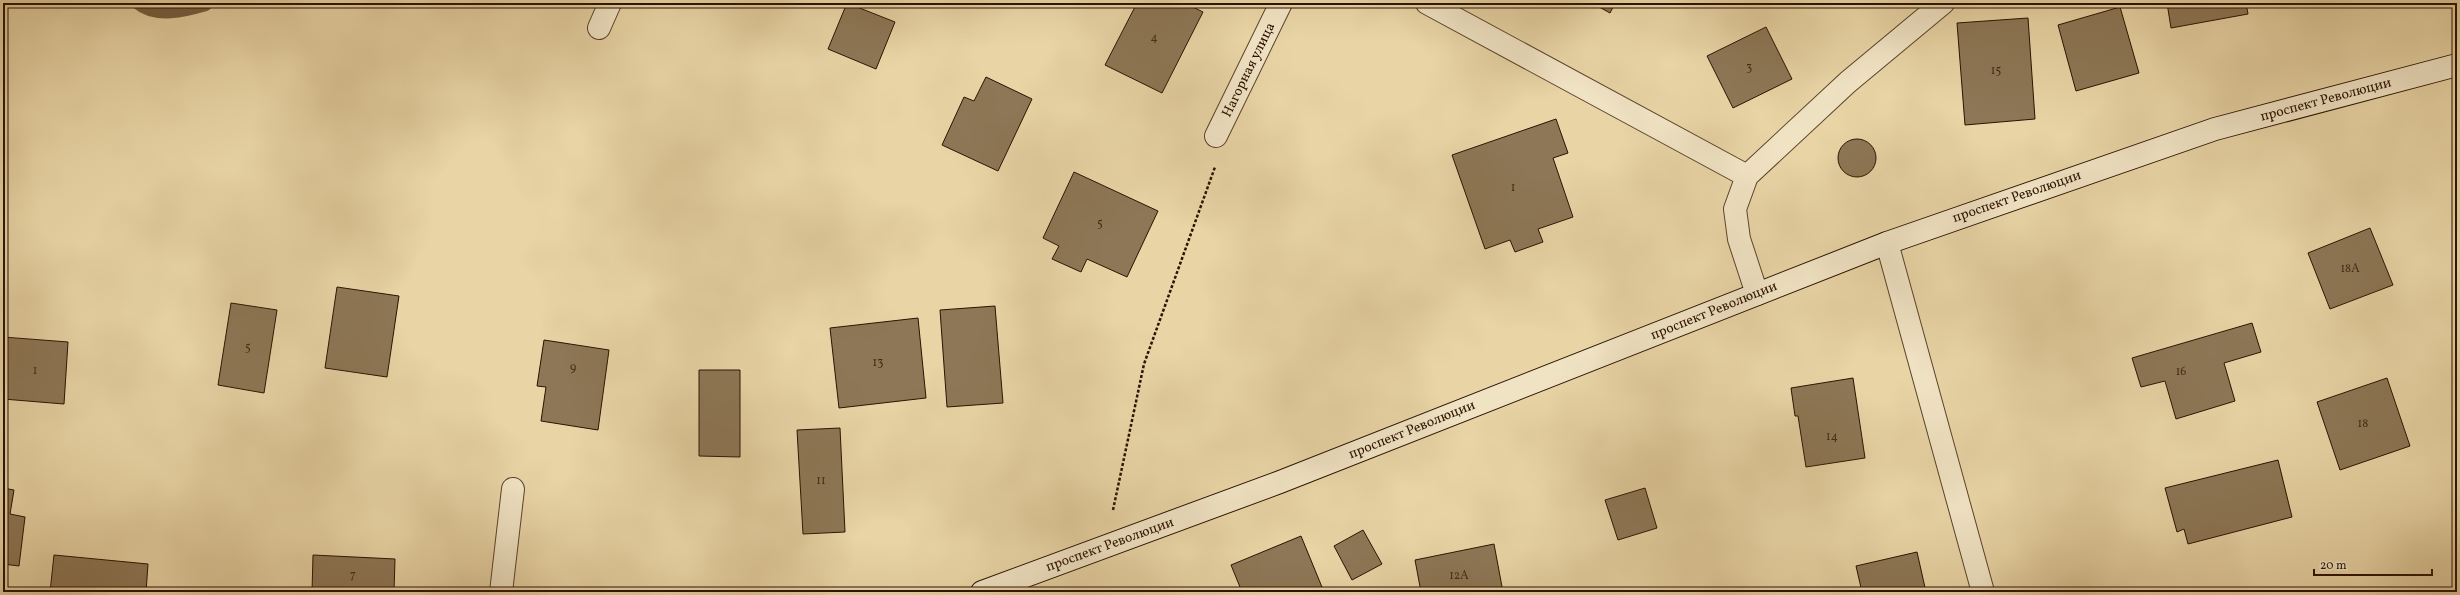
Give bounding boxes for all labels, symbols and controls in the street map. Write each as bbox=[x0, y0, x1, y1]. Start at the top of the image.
street label: Нагорная улица bbox=[1218, 19, 1280, 121]
house number: 4 bbox=[1150, 30, 1158, 46]
house number: 3 bbox=[1746, 60, 1752, 76]
house number: 15 bbox=[1991, 63, 2001, 79]
street label: проспект Революции bbox=[2258, 73, 2394, 127]
street label: проспект Революции bbox=[1950, 166, 2084, 228]
house number: 1 bbox=[1511, 180, 1515, 196]
house number: 5 bbox=[1097, 216, 1103, 232]
house number: 18А bbox=[2340, 261, 2360, 277]
street label: проспект Революции bbox=[1648, 277, 1781, 345]
house number: 5 bbox=[245, 340, 251, 356]
house number: 13 bbox=[873, 355, 883, 371]
house number: 9 bbox=[570, 360, 576, 376]
house number: 1 bbox=[33, 363, 37, 379]
house number: 16 bbox=[2176, 364, 2186, 380]
street label: проспект Революции bbox=[1346, 396, 1479, 464]
house number: 18 bbox=[2358, 416, 2368, 432]
house number: 14 bbox=[1826, 429, 1838, 445]
house number: 11 bbox=[816, 473, 826, 489]
street label: проспект Революции bbox=[1043, 513, 1177, 577]
scale bar bbox=[2314, 551, 2432, 577]
text: 20 m bbox=[2320, 558, 2347, 574]
house number: 7 bbox=[350, 567, 356, 583]
house number: 12А bbox=[1449, 568, 1469, 584]

